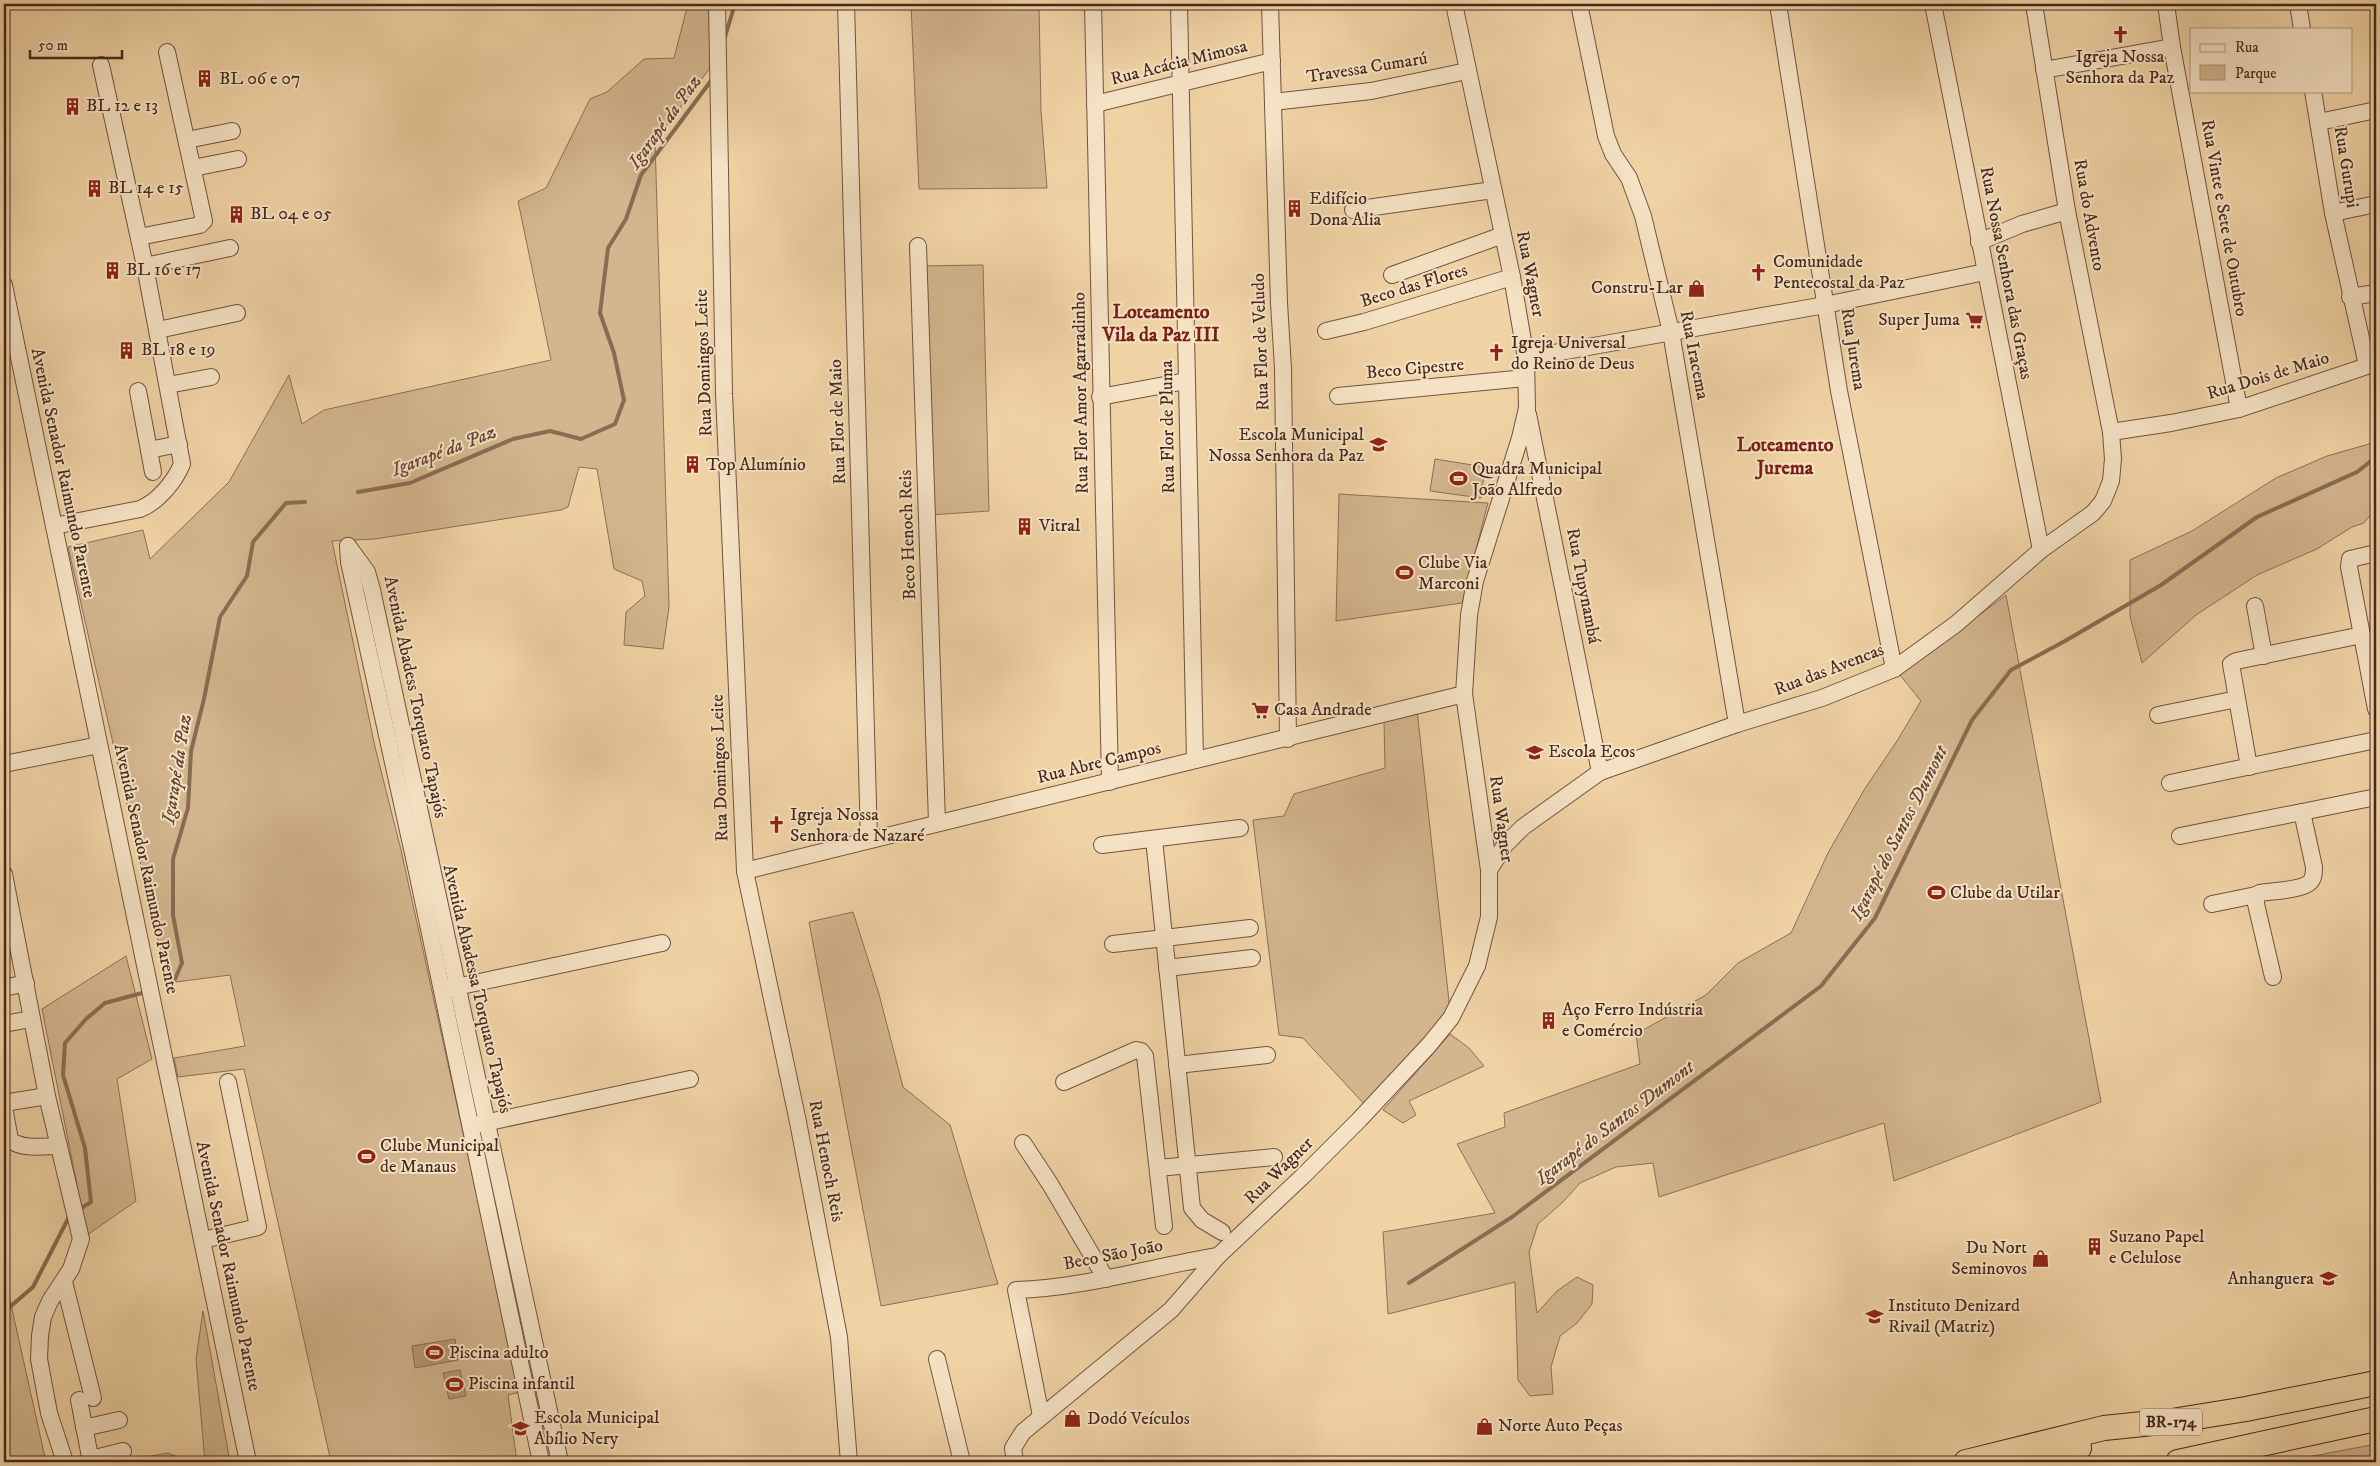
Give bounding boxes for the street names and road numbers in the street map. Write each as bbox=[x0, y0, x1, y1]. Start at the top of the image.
street label: Rua Acácia Mimosa bbox=[1108, 35, 1250, 91]
street label: Travessa Cumarú bbox=[1305, 48, 1429, 88]
street label: Rua Vinte e Sete de Outubro bbox=[2196, 118, 2252, 319]
street label: Rua Gurupi bbox=[2329, 125, 2363, 209]
street label: Rua do Advento bbox=[2068, 157, 2110, 273]
street label: Rua Nossa Senhora das Graças bbox=[1975, 165, 2037, 381]
street label: Rua Wagner bbox=[1511, 229, 1549, 319]
street label: Beco das Flores bbox=[1358, 259, 1470, 313]
street label: Rua Flor de Veludo bbox=[1248, 273, 1274, 411]
street label: Rua Domingos Leite bbox=[690, 289, 718, 437]
street label: Rua Flor Amor Agarradinho bbox=[1068, 292, 1094, 494]
street label: Rua Jurema bbox=[1836, 306, 1870, 392]
street label: Rua Iracema bbox=[1675, 309, 1713, 402]
street label: Avenida Senador Raimundo Parente bbox=[26, 346, 100, 600]
street label: Rua Dois de Maio bbox=[2204, 347, 2332, 405]
street label: Beco Cipestre bbox=[1365, 354, 1465, 384]
street label: Rua Flor de Maio bbox=[825, 359, 851, 485]
street label: Rua Flor de Pluma bbox=[1156, 360, 1180, 494]
street label: Beco Henoch Reis bbox=[895, 469, 921, 601]
street label: Rua Tupynambá bbox=[1561, 526, 1605, 646]
street label: Avenida Abadess Torquato Tapajós bbox=[379, 574, 451, 820]
street label: Rua das Avencas bbox=[1771, 639, 1887, 701]
street label: Rua Domingos Leite bbox=[706, 694, 734, 842]
street label: Rua Abre Campos bbox=[1035, 737, 1163, 789]
street label: Avenida Senador Raimundo Parente bbox=[109, 742, 183, 996]
street label: Rua Wagner bbox=[1484, 774, 1518, 864]
street label: Avenida Abadessa Torquato Tapajós bbox=[438, 862, 516, 1116]
street label: Rua Henoch Reis bbox=[803, 1098, 849, 1224]
street label: Rua Wagner bbox=[1240, 1132, 1318, 1209]
street label: Avenida Senador Raimundo Parente bbox=[191, 1139, 265, 1393]
street label: Beco São João bbox=[1061, 1235, 1165, 1275]
road number: BR-174 bbox=[2140, 1408, 2202, 1435]

